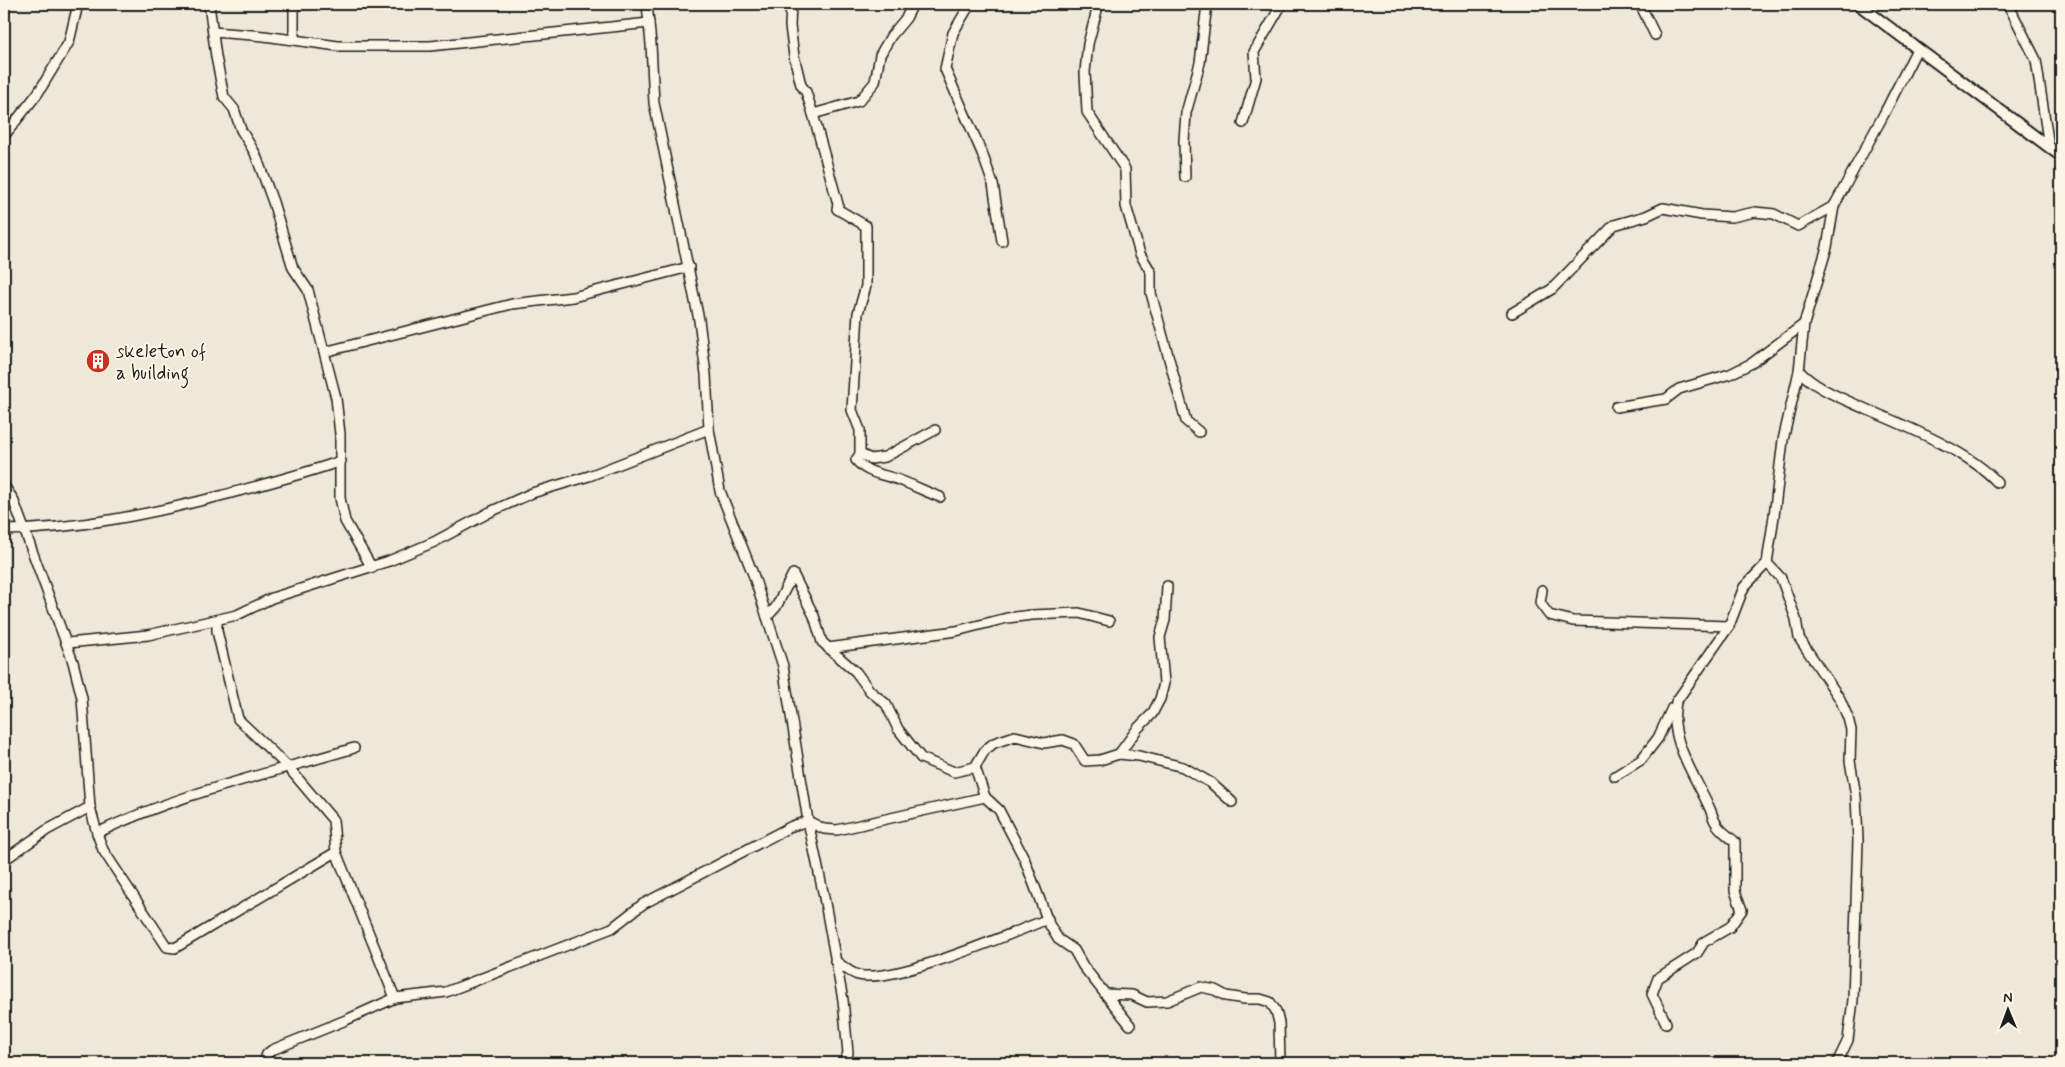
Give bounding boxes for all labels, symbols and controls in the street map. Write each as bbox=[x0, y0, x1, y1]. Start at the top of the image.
place label: skeleton of a building bbox=[116, 339, 206, 389]
building icon: skeleton of a building bbox=[85, 348, 111, 374]
north arrow bbox=[1982, 984, 2032, 1034]
text: N bbox=[2003, 989, 2013, 1007]

